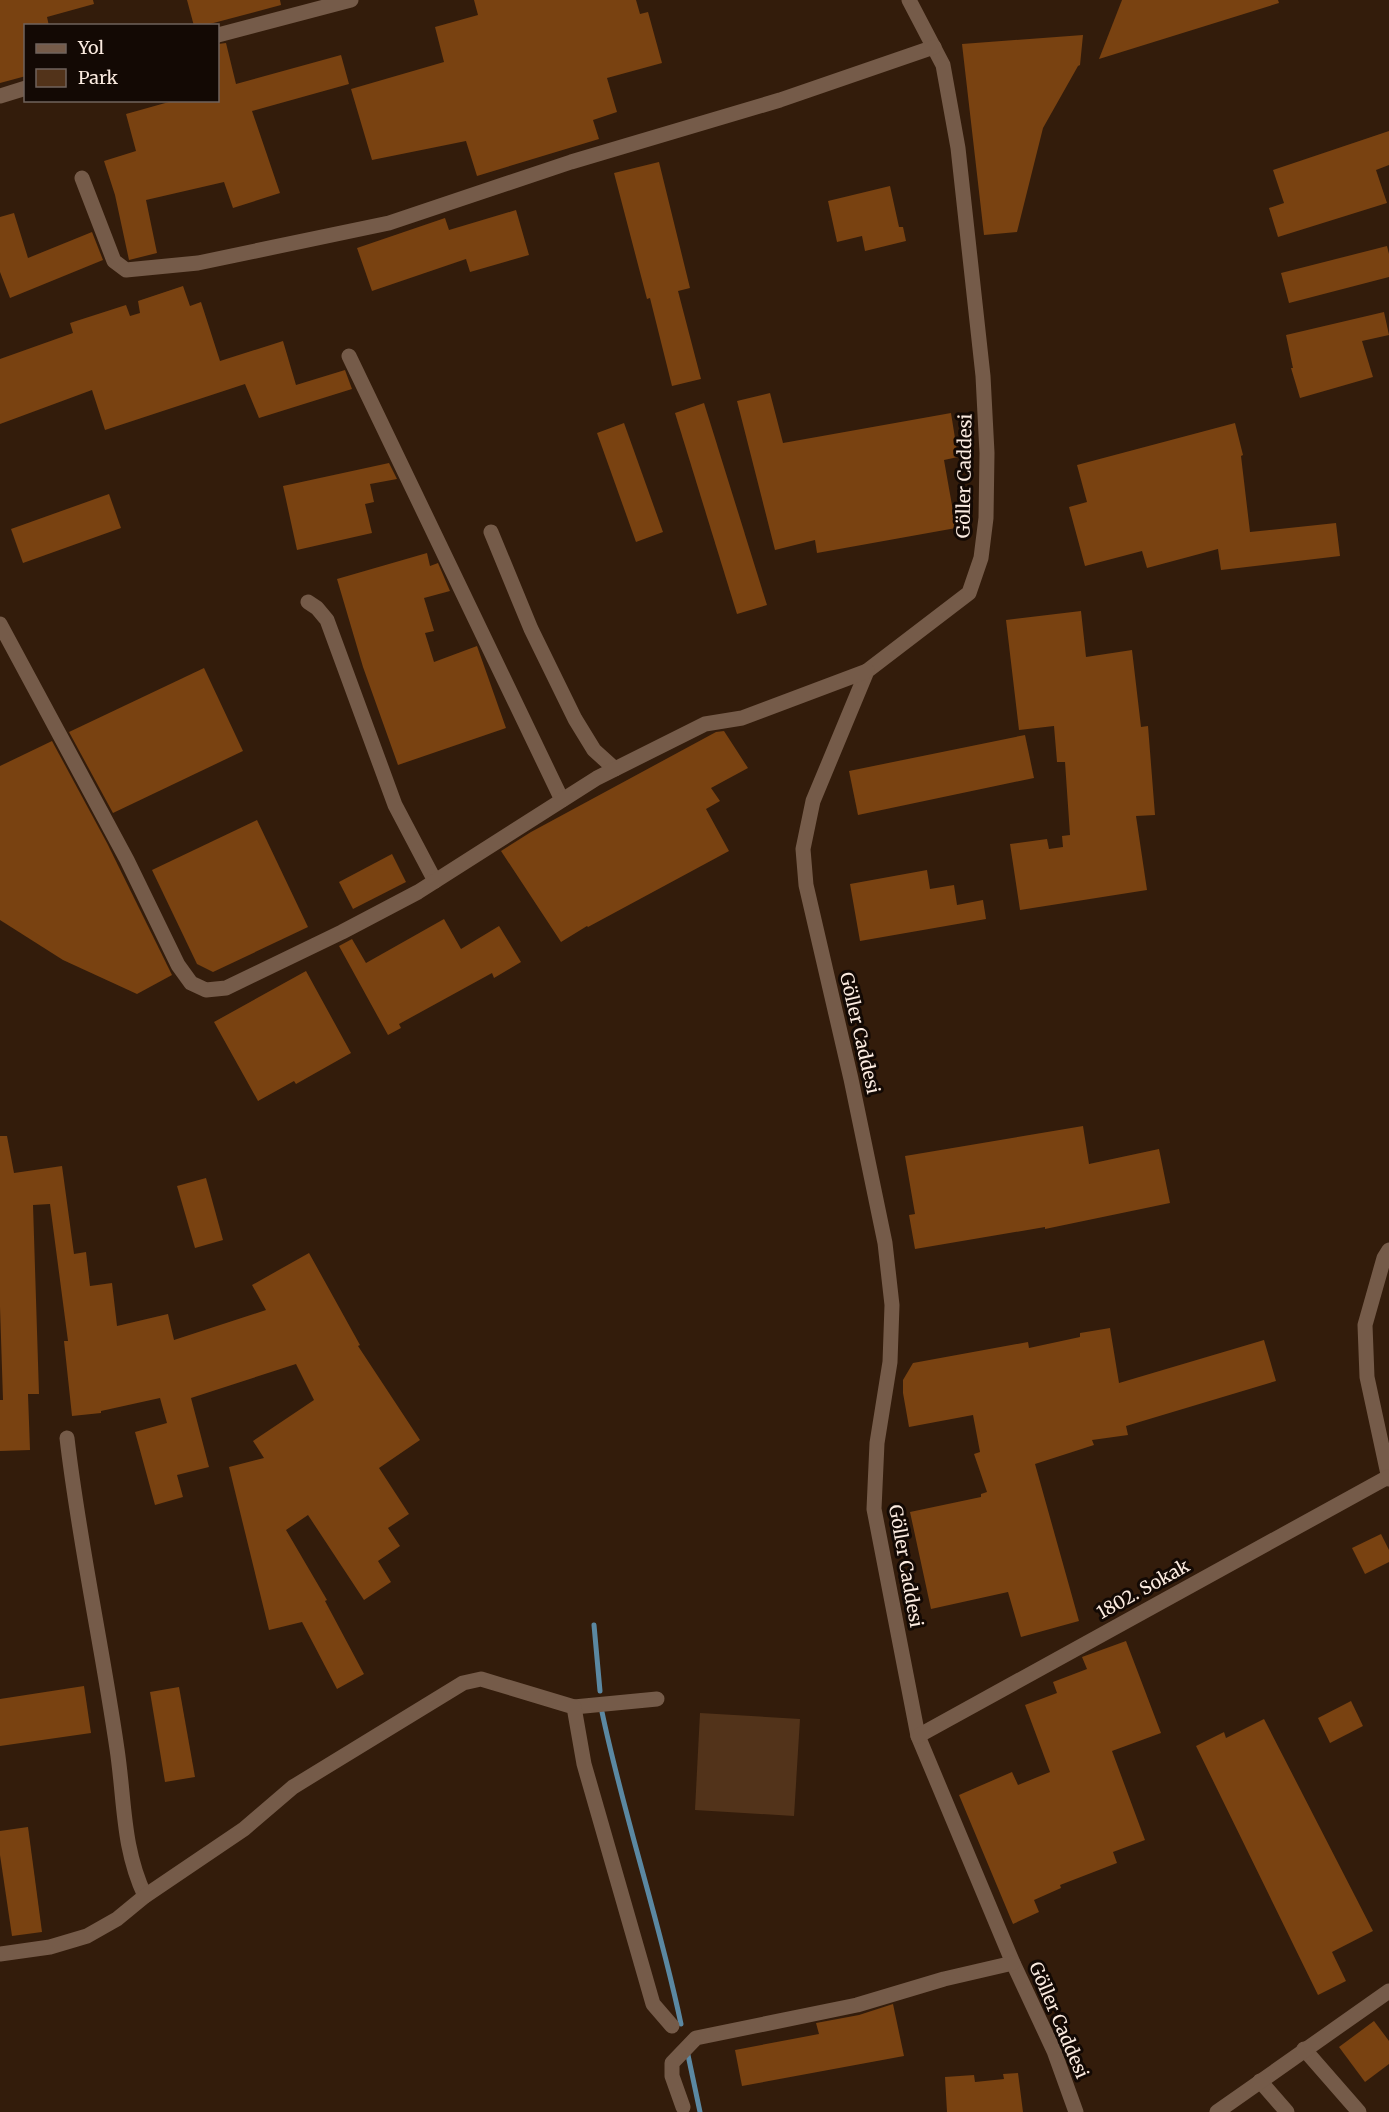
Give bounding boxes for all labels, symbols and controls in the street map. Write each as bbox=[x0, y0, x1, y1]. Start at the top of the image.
legend bbox=[24, 24, 219, 102]
text: Yol bbox=[77, 36, 104, 59]
text: Park bbox=[78, 66, 119, 89]
street label: Göller Caddesi bbox=[951, 413, 977, 538]
street label: Göller Caddesi bbox=[835, 970, 885, 1096]
street label: Göller Caddesi bbox=[884, 1503, 928, 1629]
street label: 1802. Sokak bbox=[1093, 1554, 1194, 1624]
street label: Göller Caddesi bbox=[1024, 1958, 1094, 2082]

